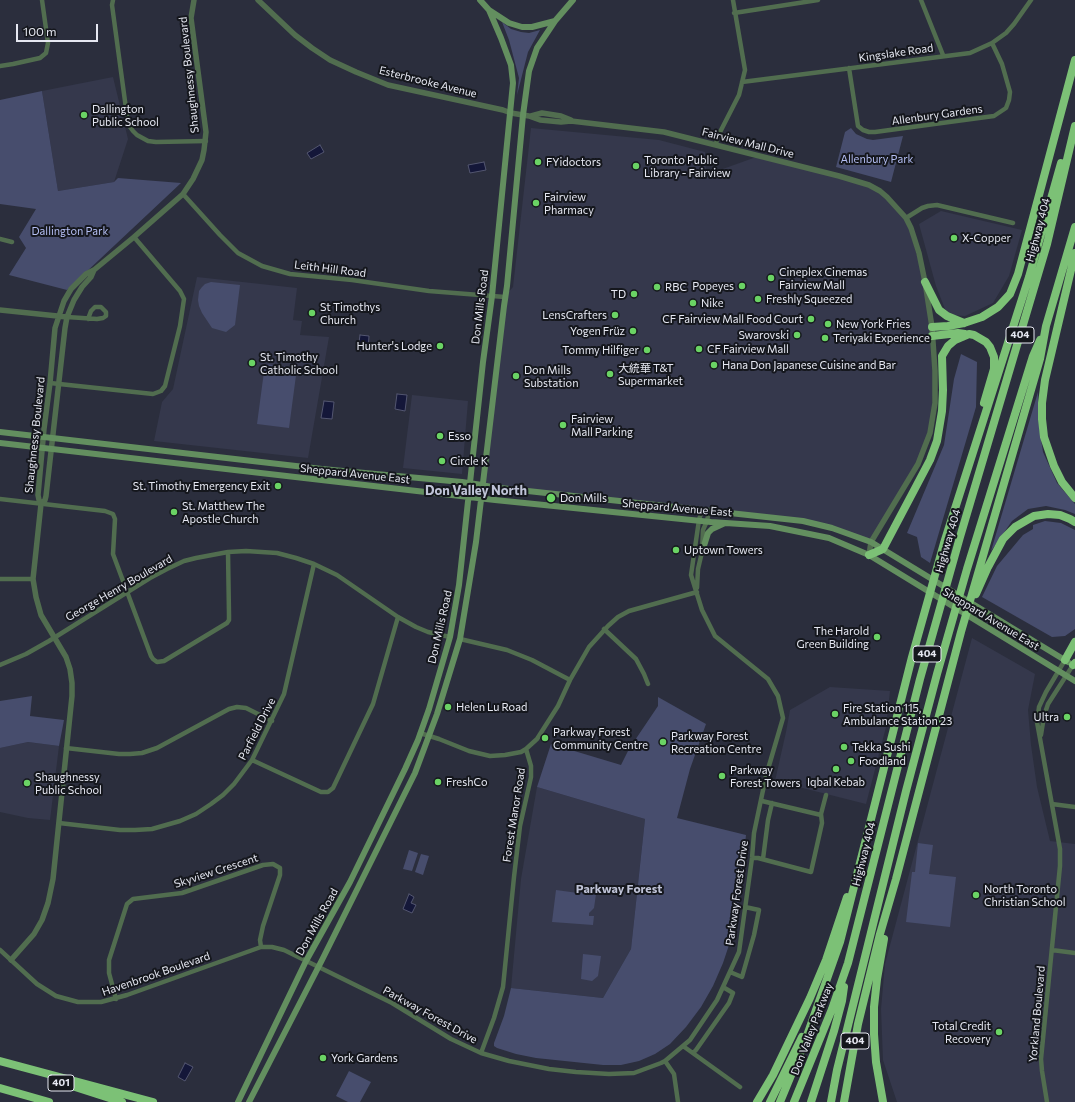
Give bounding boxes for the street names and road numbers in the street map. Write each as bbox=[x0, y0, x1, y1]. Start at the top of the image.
street label: Shaughnessy Boulevard bbox=[176, 16, 202, 134]
street label: Kingslake Road bbox=[858, 41, 934, 65]
street label: Esterbrooke Avenue bbox=[378, 63, 478, 101]
street label: Allenbury Gardens bbox=[891, 102, 983, 128]
street label: Fairview Mall Drive bbox=[701, 125, 795, 161]
street label: Highway 404 bbox=[1023, 197, 1053, 263]
street label: Leith Hill Road bbox=[293, 258, 367, 280]
street label: Don Mills Road bbox=[469, 269, 491, 345]
road number: 404 bbox=[1006, 327, 1034, 343]
street label: Shaughnessy Boulevard bbox=[22, 376, 48, 494]
street label: Sheppard Avenue East bbox=[299, 462, 411, 486]
street label: Sheppard Avenue East bbox=[621, 497, 733, 519]
street label: Highway 404 bbox=[933, 508, 963, 574]
street label: George Henry Boulevard bbox=[63, 552, 175, 624]
street label: Sheppard Avenue East bbox=[940, 585, 1042, 653]
street label: Don Mills Road bbox=[425, 589, 455, 665]
road number: 404 bbox=[913, 646, 941, 662]
street label: Parfield Drive bbox=[236, 696, 278, 762]
street label: Forest Manor Road bbox=[500, 767, 528, 863]
street label: Highway 404 bbox=[850, 821, 878, 887]
street label: Parkway Forest Drive bbox=[723, 840, 751, 946]
street label: Skyview Crescent bbox=[172, 851, 260, 891]
street label: Don Mills Road bbox=[293, 886, 341, 958]
street label: Havenbrook Boulevard bbox=[100, 949, 212, 999]
street label: Yorkland Boulevard bbox=[1026, 965, 1048, 1063]
street label: Don Valley Parkway bbox=[788, 981, 836, 1077]
street label: Parkway Forest Drive bbox=[380, 984, 480, 1046]
road number: 404 bbox=[841, 1033, 869, 1049]
road number: 401 bbox=[48, 1075, 74, 1091]

